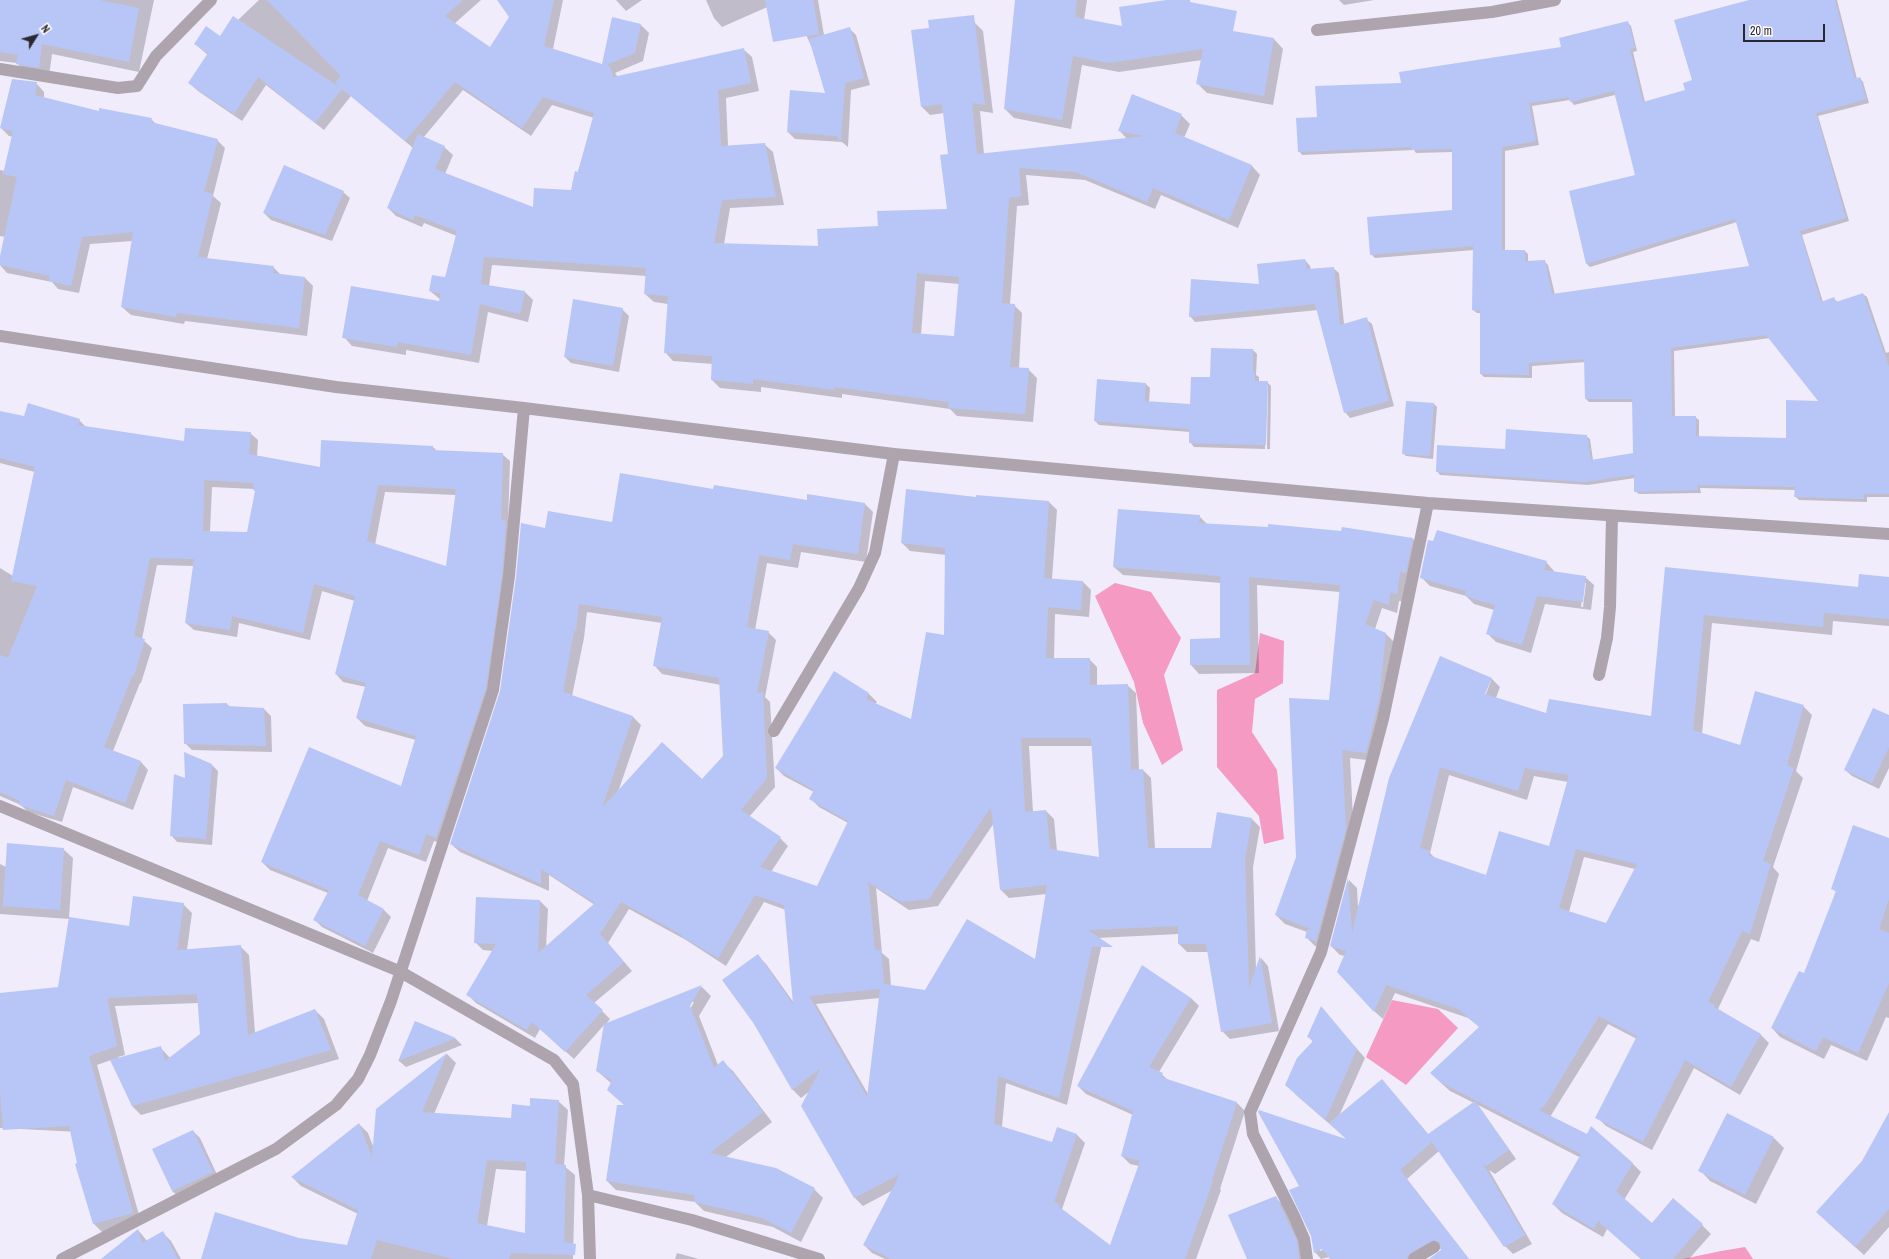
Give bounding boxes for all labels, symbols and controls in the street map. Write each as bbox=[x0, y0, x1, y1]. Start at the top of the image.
north arrow bbox=[16, 16, 56, 56]
scale bar bbox=[1745, 16, 1827, 42]
text: N bbox=[38, 22, 53, 36]
text: 20 m bbox=[1750, 23, 1772, 39]

